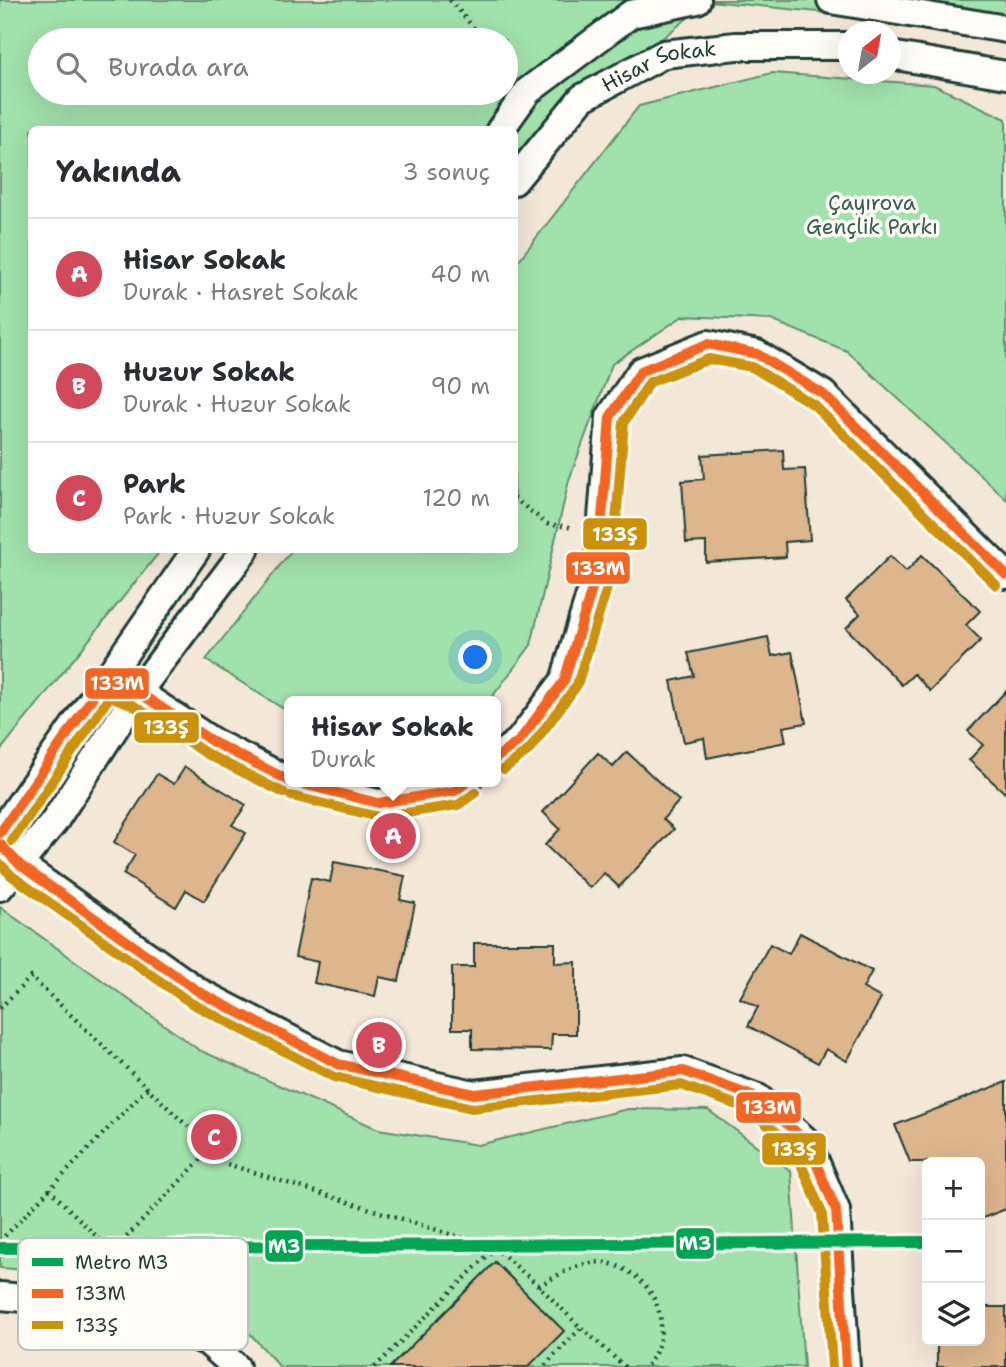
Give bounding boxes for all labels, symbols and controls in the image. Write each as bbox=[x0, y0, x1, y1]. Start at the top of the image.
north arrow bbox=[838, 21, 901, 84]
search box bbox=[28, 28, 518, 105]
street label: Hisar Sokak bbox=[597, 34, 717, 99]
icon: search bbox=[52, 48, 90, 86]
text: Burada ara bbox=[108, 49, 249, 84]
text: Yakında bbox=[56, 151, 181, 192]
text: 3 sonuç bbox=[403, 157, 490, 187]
park label: Çayırova Gençlik Parkı bbox=[806, 189, 938, 241]
text: Hisar Sokak bbox=[123, 242, 286, 277]
text: A bbox=[70, 259, 88, 289]
text: 40 m bbox=[430, 259, 490, 289]
text: Durak · Hasret Sokak bbox=[123, 277, 358, 307]
text: Huzur Sokak bbox=[123, 354, 295, 389]
text: B bbox=[72, 371, 86, 401]
text: 90 m bbox=[430, 371, 490, 401]
text: Durak · Huzur Sokak bbox=[123, 389, 351, 419]
text: Park bbox=[123, 466, 186, 501]
text: C bbox=[72, 483, 86, 513]
text: 120 m bbox=[422, 483, 490, 513]
text: Park · Huzur Sokak bbox=[123, 501, 335, 531]
line badge: 133Ş bbox=[582, 517, 648, 551]
text: 133Ş bbox=[592, 522, 638, 547]
line badge: 133M bbox=[565, 551, 631, 585]
text: 133M bbox=[571, 556, 625, 581]
your location bbox=[458, 640, 492, 674]
line badge: 133M bbox=[84, 667, 150, 700]
text: 133M bbox=[90, 671, 144, 696]
popup bbox=[284, 696, 501, 787]
text: Hisar Sokak bbox=[311, 709, 474, 744]
line badge: 133Ş bbox=[133, 711, 200, 744]
text: 133Ş bbox=[143, 715, 189, 740]
text: Durak bbox=[311, 744, 376, 774]
pin: A bbox=[370, 810, 416, 862]
pin: B bbox=[356, 1019, 402, 1071]
line badge: 133M bbox=[735, 1091, 802, 1124]
text: 133M bbox=[742, 1095, 796, 1120]
pin: C bbox=[191, 1111, 237, 1163]
line badge: 133Ş bbox=[761, 1132, 827, 1166]
text: 133Ş bbox=[771, 1137, 817, 1162]
map controls bbox=[922, 1157, 985, 1346]
button: + bbox=[922, 1157, 985, 1220]
button: − bbox=[922, 1220, 985, 1283]
line badge: M3 bbox=[675, 1227, 715, 1260]
line badge: M3 bbox=[264, 1229, 304, 1263]
text: M3 bbox=[679, 1231, 711, 1256]
text: M3 bbox=[268, 1234, 300, 1259]
legend bbox=[18, 1238, 248, 1350]
text: Metro M3 bbox=[75, 1250, 169, 1275]
text: 133M bbox=[75, 1281, 126, 1306]
button: layers bbox=[922, 1283, 985, 1346]
text: 133Ş bbox=[75, 1313, 118, 1338]

